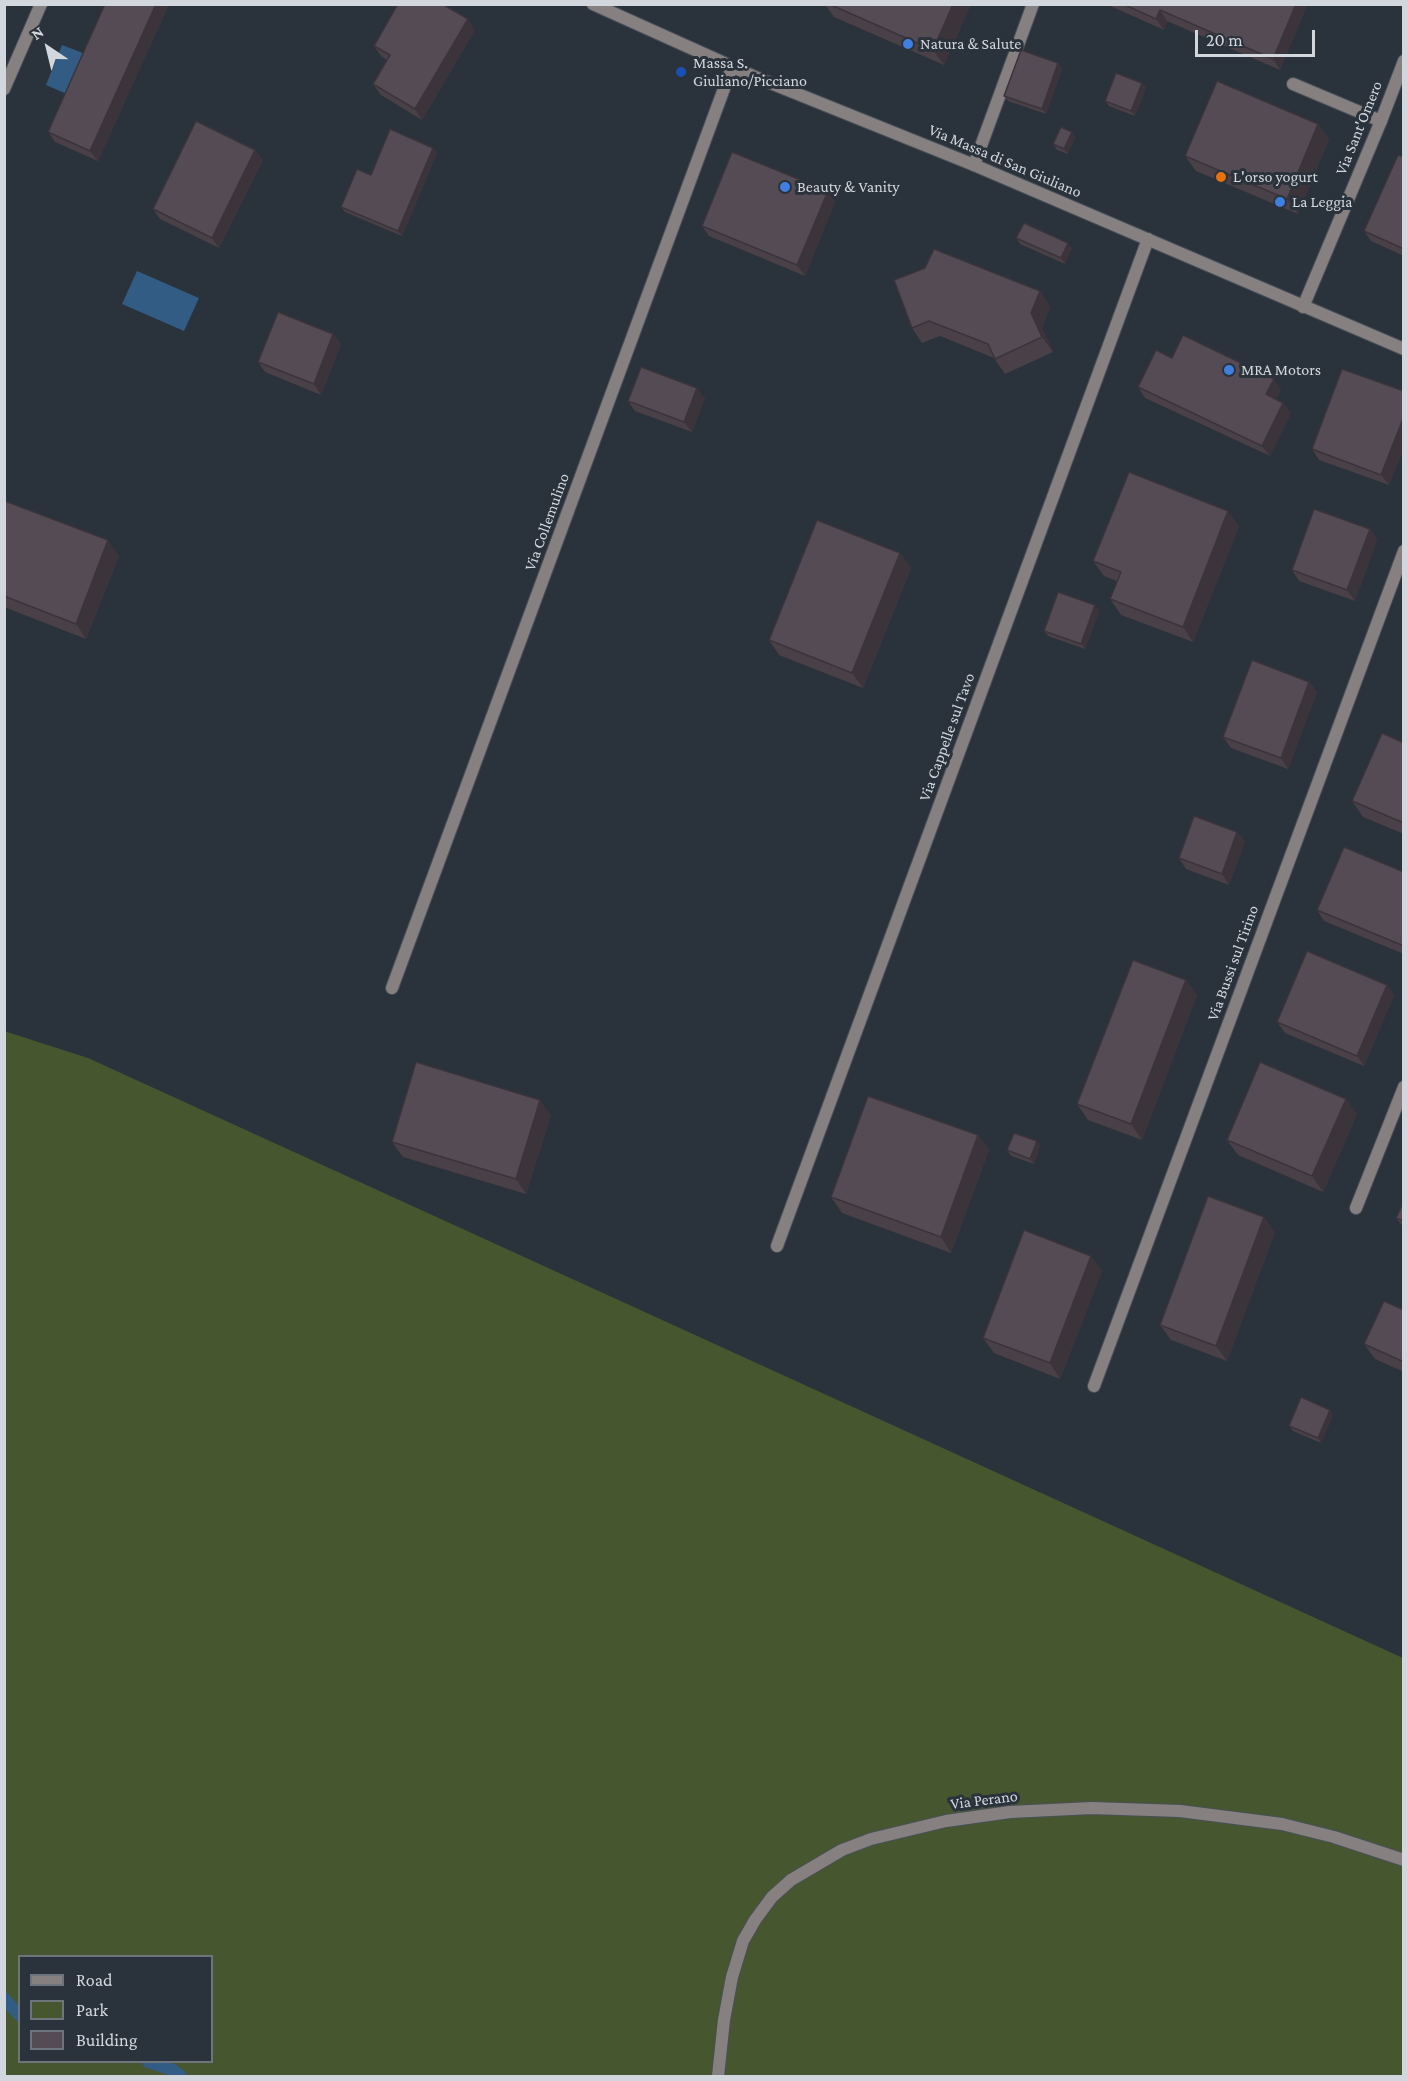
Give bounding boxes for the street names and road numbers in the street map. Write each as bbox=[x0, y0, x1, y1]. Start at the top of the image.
street label: Via Sant'Omero bbox=[1331, 78, 1387, 178]
street label: Via Massa di San Giuliano bbox=[926, 120, 1084, 202]
street label: Via Collemulino bbox=[520, 471, 574, 573]
street label: Via Cappelle sul Tavo bbox=[915, 670, 979, 804]
street label: Via Bussi sul Tirino bbox=[1203, 903, 1263, 1023]
street label: Via Perano bbox=[949, 1786, 1019, 1814]

